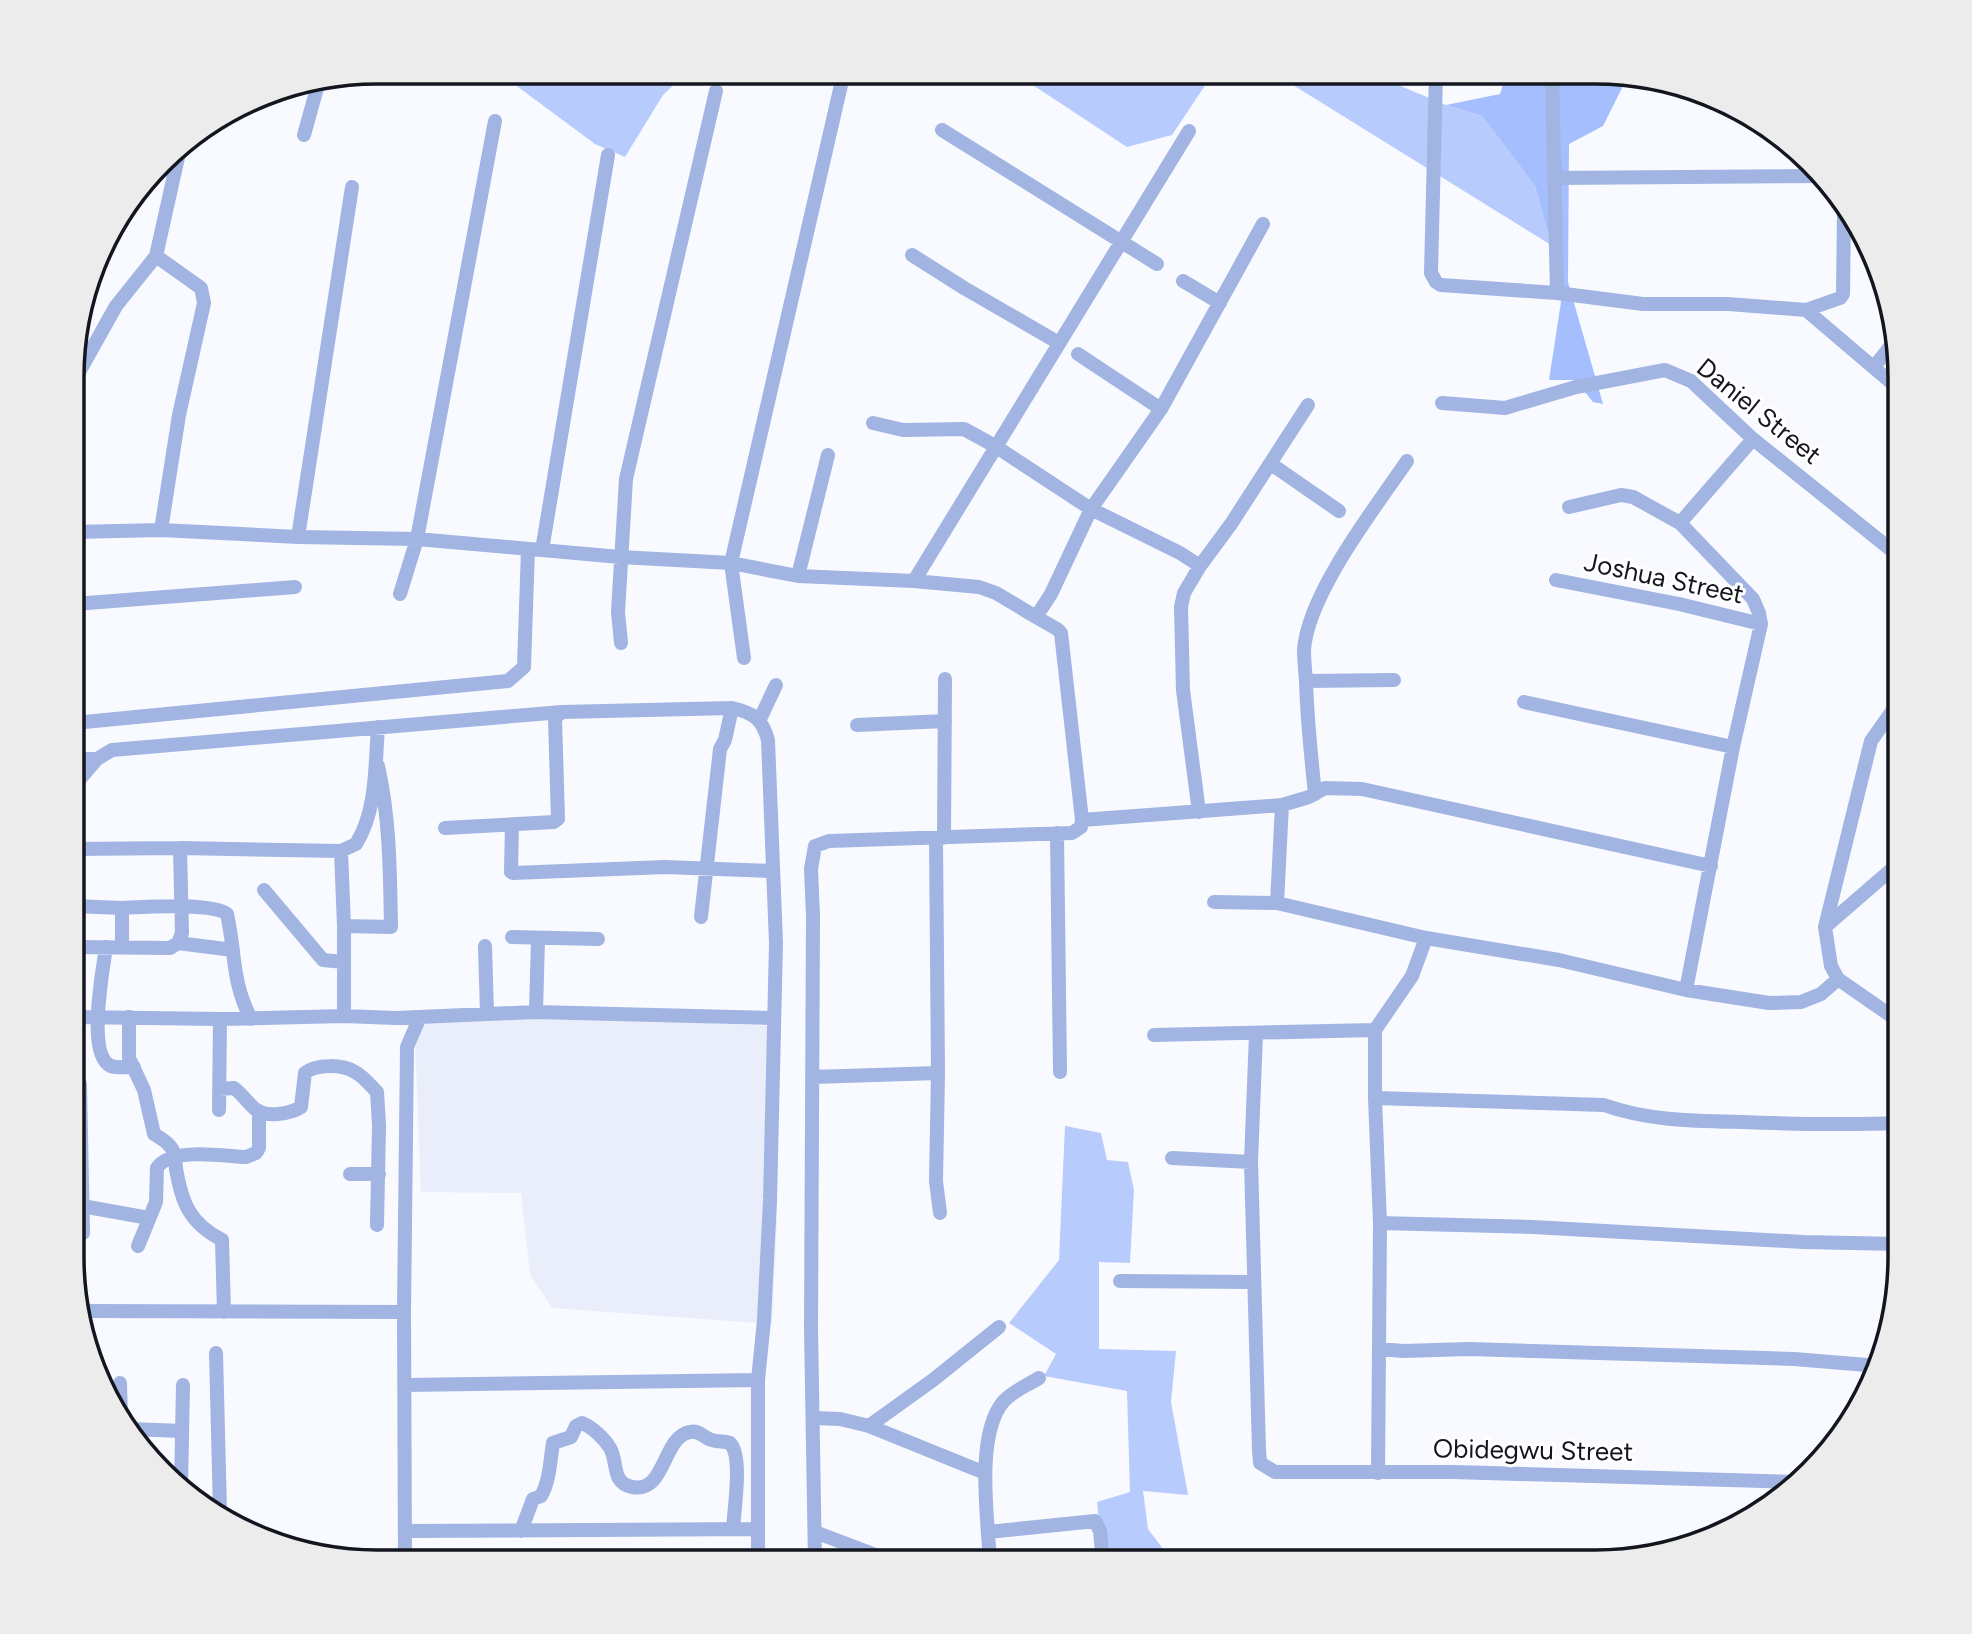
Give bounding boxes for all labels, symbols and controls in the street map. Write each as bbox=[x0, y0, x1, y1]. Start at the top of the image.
street label: Daniel Street bbox=[1690, 351, 1828, 471]
street label: Joshua Street bbox=[1581, 545, 1747, 611]
street label: Obidegwu Street bbox=[1433, 1432, 1634, 1468]

